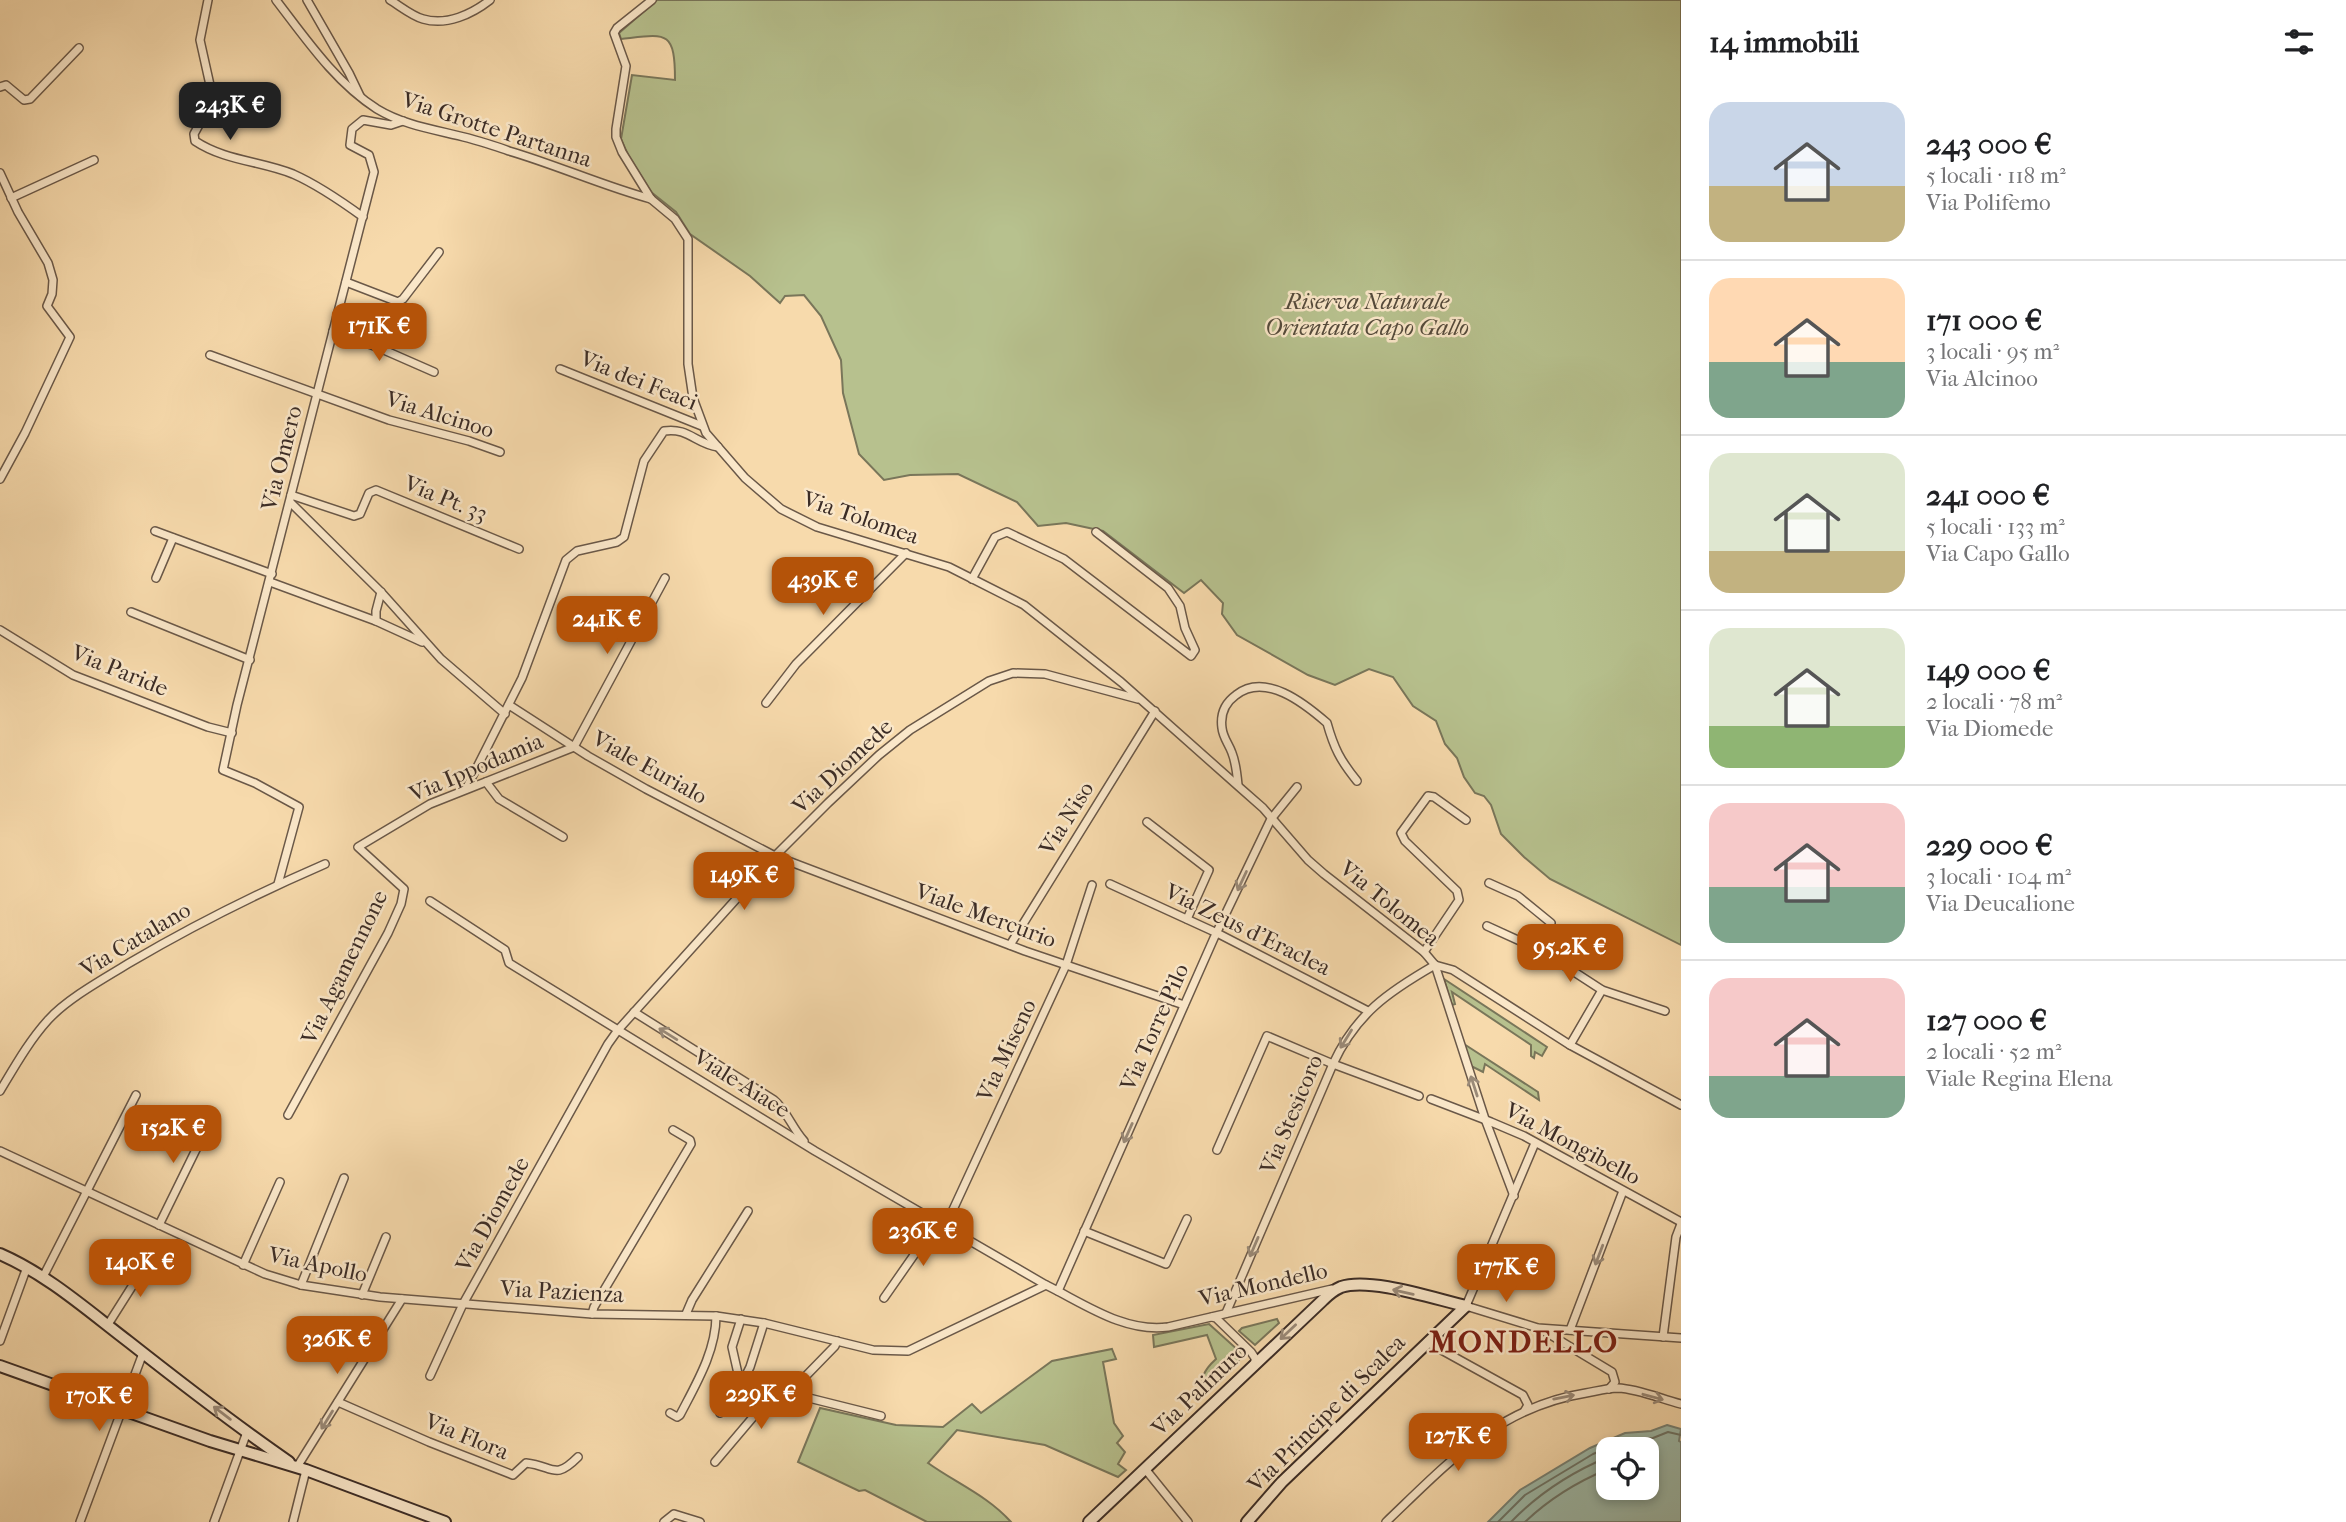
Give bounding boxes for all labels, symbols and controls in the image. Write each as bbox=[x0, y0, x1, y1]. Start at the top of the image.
icon: filters bbox=[2280, 23, 2318, 61]
text: 14 immobili bbox=[1709, 25, 1859, 60]
pin: 243K € bbox=[173, 82, 287, 142]
street label: Via Grotte Partanna bbox=[398, 86, 595, 173]
text: 243K € bbox=[195, 91, 265, 118]
text: 243 000 € bbox=[1926, 127, 2052, 162]
icon: home bbox=[1765, 130, 1849, 214]
text: 5 locali · 118 m² bbox=[1926, 162, 2066, 189]
text: Via Polifemo bbox=[1926, 189, 2051, 216]
park label: Riserva Naturale Orientata Capo Gallo bbox=[1265, 288, 1469, 341]
text: 171 000 € bbox=[1926, 303, 2042, 338]
pin: 171K € bbox=[322, 304, 436, 363]
icon: home bbox=[1765, 306, 1849, 390]
text: 171K € bbox=[348, 312, 410, 339]
text: 3 locali · 95 m² bbox=[1926, 338, 2059, 365]
street label: Via dei Feaci bbox=[575, 344, 702, 416]
text: Via Alcinoo bbox=[1926, 365, 2038, 392]
street label: Via Alcinoo bbox=[381, 385, 497, 444]
street label: Via Omero bbox=[255, 403, 308, 514]
street label: Via Pt. 33 bbox=[399, 469, 491, 527]
text: 241 000 € bbox=[1926, 478, 2050, 513]
icon: home bbox=[1765, 481, 1849, 565]
street label: Via Tolomea bbox=[798, 485, 923, 550]
text: 5 locali · 133 m² bbox=[1926, 513, 2065, 540]
text: Via Capo Gallo bbox=[1926, 540, 2070, 567]
pin: 439K € bbox=[766, 558, 880, 617]
text: 439K € bbox=[788, 566, 858, 593]
pin: 241K € bbox=[550, 596, 664, 656]
text: 241K € bbox=[573, 605, 641, 632]
street label: Via Paride bbox=[67, 638, 172, 702]
text: 149 000 € bbox=[1926, 653, 2051, 688]
icon: home bbox=[1765, 656, 1849, 740]
text: 2 locali · 78 m² bbox=[1926, 688, 2062, 715]
street label: Via Diomede bbox=[786, 713, 898, 820]
text: Via Diomede bbox=[1926, 715, 2053, 742]
street label: Viale Eurialo bbox=[587, 724, 712, 810]
street label: Via Ippodamia bbox=[404, 727, 547, 808]
street label: Via Niso bbox=[1033, 777, 1099, 861]
text: 229 000 € bbox=[1926, 828, 2053, 863]
icon: home bbox=[1765, 831, 1849, 915]
pin: 149K € bbox=[687, 852, 801, 912]
street label: Via Tolomea bbox=[1333, 854, 1445, 952]
text: 149K € bbox=[709, 861, 779, 888]
text: 3 locali · 104 m² bbox=[1926, 863, 2071, 890]
one-way arrow bbox=[1235, 870, 1248, 891]
street label: Viale Mercurio bbox=[911, 877, 1060, 953]
street label: Via Zeus d'Eraclea bbox=[1160, 877, 1335, 981]
street label: Via Agamennone bbox=[295, 886, 393, 1050]
text: Via Deucalione bbox=[1926, 890, 2075, 917]
street label: Via Catalano bbox=[74, 896, 195, 983]
pin: 95.2K € bbox=[1505, 925, 1635, 984]
text: 95.2K € bbox=[1533, 933, 1607, 960]
street label: Via Torre Pilo bbox=[1114, 959, 1195, 1096]
street label: Via Miseno bbox=[971, 995, 1042, 1107]
text: 127 000 € bbox=[1926, 1003, 2047, 1038]
icon: home bbox=[1765, 1006, 1849, 1090]
one-way arrow bbox=[659, 1026, 679, 1040]
one-way arrow bbox=[1339, 1029, 1353, 1049]
text: 2 locali · 52 m² bbox=[1926, 1038, 2061, 1065]
street label: Viale Aiace bbox=[688, 1043, 795, 1124]
street label: Via Stesicoro bbox=[1254, 1051, 1329, 1179]
text: Viale Regina Elena bbox=[1926, 1065, 2112, 1092]
one-way arrow bbox=[1467, 1075, 1479, 1097]
street label: Via Mongibello bbox=[1500, 1096, 1645, 1190]
pin: 152K € bbox=[116, 1106, 230, 1165]
text: 152K € bbox=[140, 1114, 206, 1141]
one-way arrow bbox=[1121, 1121, 1134, 1143]
street label: Via Diomede bbox=[449, 1152, 535, 1277]
pin: 236K € bbox=[866, 1208, 980, 1268]
text: 236K € bbox=[888, 1217, 958, 1244]
one-way arrow bbox=[1247, 1236, 1260, 1258]
pin: 140K € bbox=[83, 1240, 197, 1299]
street label: Via Apollo bbox=[265, 1241, 370, 1288]
one-way arrow bbox=[1591, 1243, 1604, 1265]
pin: 177K € bbox=[1449, 1244, 1563, 1304]
text: 140K € bbox=[105, 1248, 175, 1275]
text: 177K € bbox=[1473, 1253, 1539, 1280]
street label: Via Mondello bbox=[1195, 1257, 1330, 1313]
street label: Via Pazienza bbox=[498, 1275, 625, 1308]
one-way arrow bbox=[1392, 1284, 1415, 1298]
pin: 326K € bbox=[280, 1316, 394, 1376]
one-way arrow bbox=[1279, 1324, 1297, 1340]
text: 326K € bbox=[302, 1325, 372, 1352]
district label: MONDELLO bbox=[1429, 1325, 1619, 1360]
street label: Via Principe di Scalea bbox=[1241, 1329, 1411, 1498]
street label: Via Palinuro bbox=[1145, 1337, 1253, 1442]
pin: 229K € bbox=[704, 1372, 818, 1431]
pin: 170K € bbox=[42, 1374, 156, 1433]
text: 229K € bbox=[725, 1380, 797, 1407]
text: 170K € bbox=[65, 1382, 133, 1409]
one-way arrow bbox=[1552, 1390, 1575, 1404]
one-way arrow bbox=[1641, 1391, 1664, 1404]
one-way arrow bbox=[213, 1406, 232, 1421]
street label: Via Flora bbox=[420, 1407, 513, 1466]
one-way arrow bbox=[319, 1409, 333, 1429]
pin: 127K € bbox=[1401, 1414, 1515, 1473]
text: 127K € bbox=[1425, 1422, 1491, 1449]
map controls bbox=[1596, 1437, 1659, 1500]
button: locate bbox=[1596, 1437, 1659, 1500]

